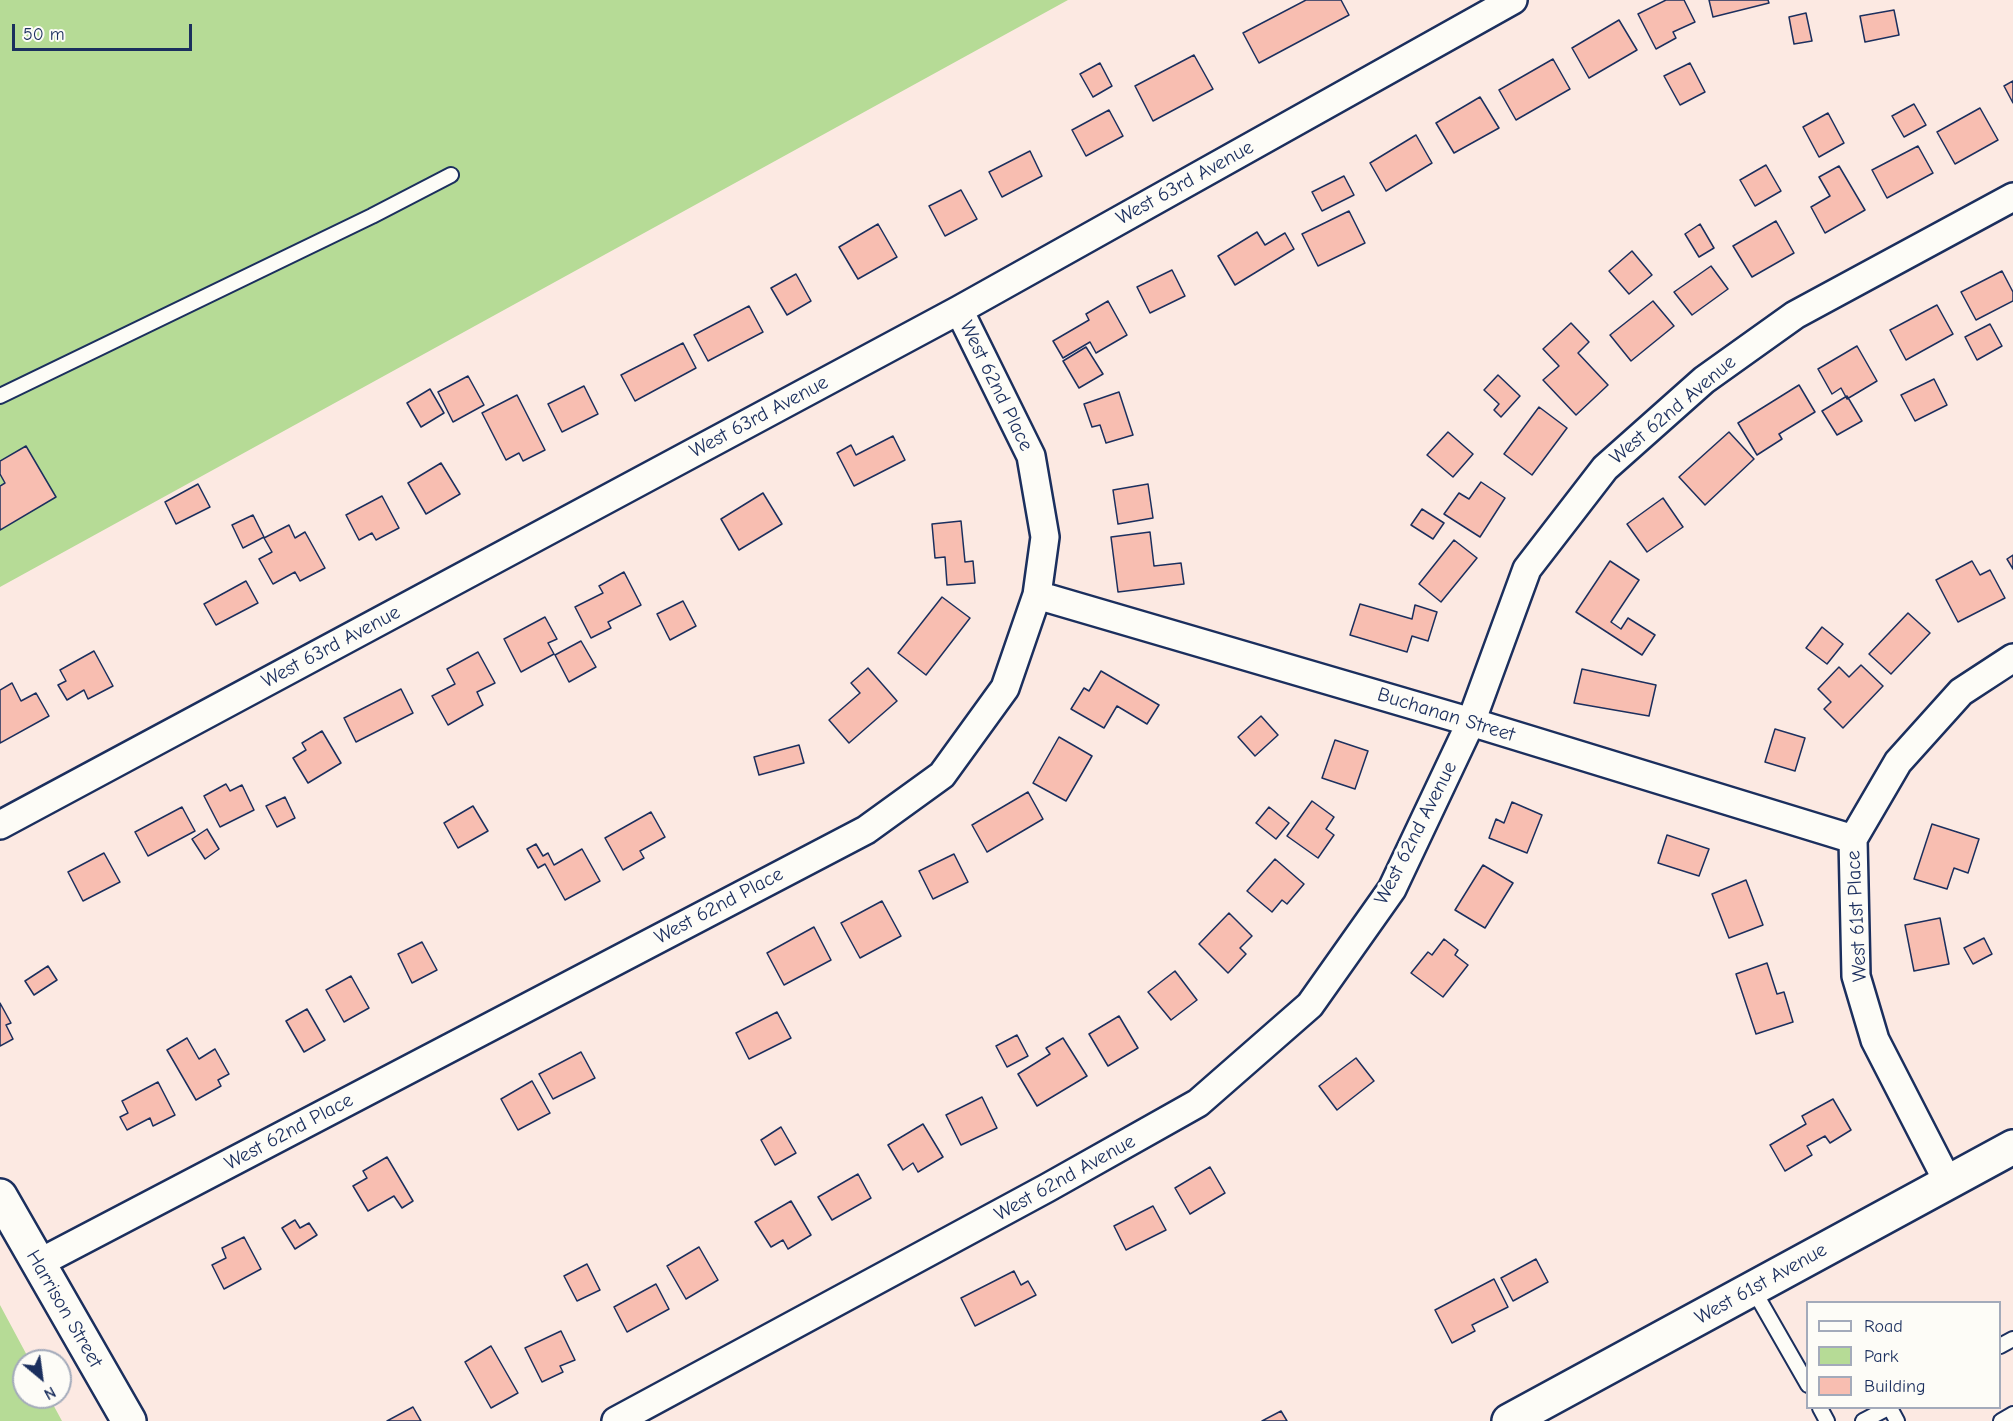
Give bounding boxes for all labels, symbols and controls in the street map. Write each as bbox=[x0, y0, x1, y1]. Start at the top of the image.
scale bar bbox=[15, 12, 195, 50]
text: 50 m bbox=[23, 24, 65, 45]
street label: West 63rd Avenue bbox=[1112, 135, 1258, 231]
street label: West 62nd Place bbox=[954, 317, 1038, 455]
street label: West 62nd Avenue bbox=[1605, 350, 1741, 470]
street label: West 63rd Avenue bbox=[686, 370, 832, 464]
street label: West 63rd Avenue bbox=[258, 600, 404, 694]
street label: Buchanan Street bbox=[1374, 683, 1518, 747]
street label: West 62nd Avenue bbox=[1370, 757, 1462, 909]
street label: West 61st Place bbox=[1842, 850, 1872, 982]
street label: West 62nd Place bbox=[651, 862, 787, 950]
street label: West 62nd Place bbox=[221, 1088, 357, 1176]
street label: West 62nd Avenue bbox=[990, 1129, 1140, 1227]
street label: West 61st Avenue bbox=[1691, 1238, 1831, 1330]
street label: Harrison Street bbox=[21, 1246, 107, 1372]
legend bbox=[1806, 1301, 2001, 1409]
text: Road bbox=[1864, 1316, 1903, 1337]
text: Park bbox=[1864, 1346, 1898, 1367]
north arrow bbox=[12, 1349, 72, 1409]
text: Building bbox=[1864, 1376, 1926, 1397]
text: N bbox=[41, 1383, 59, 1403]

